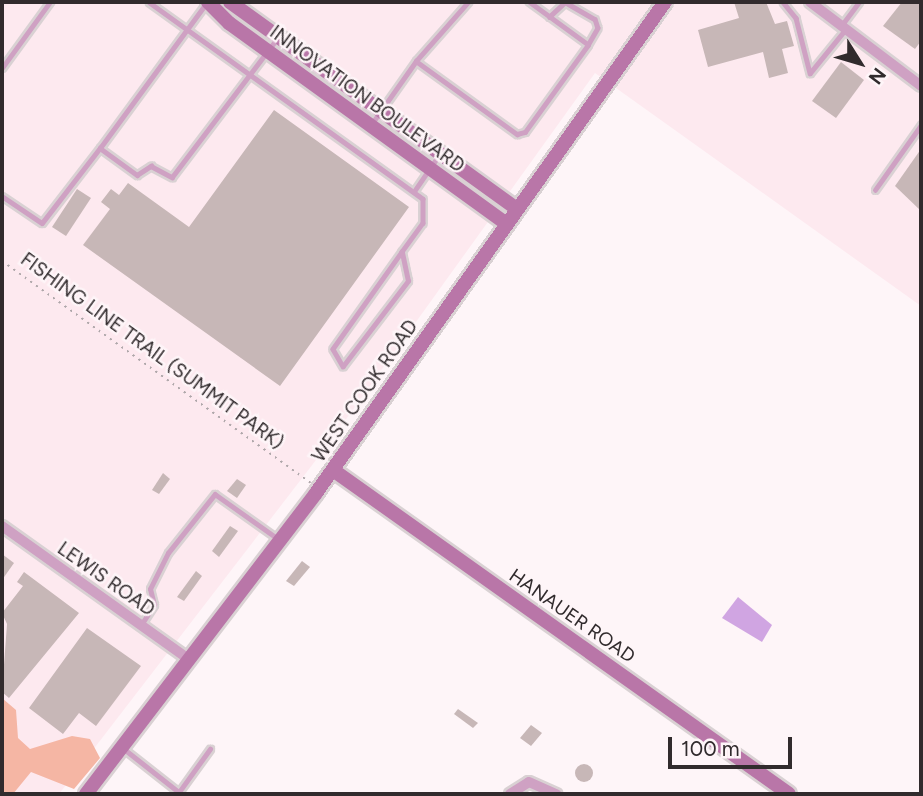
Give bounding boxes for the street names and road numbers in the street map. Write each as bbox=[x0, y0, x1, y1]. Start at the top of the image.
street label: INNOVATION BOULEVARD bbox=[265, 21, 469, 177]
street label: FISHING LINE TRAIL (SUMMIT PARK) bbox=[16, 248, 288, 454]
street label: WEST COOK ROAD bbox=[307, 315, 423, 467]
street label: LEWIS ROAD bbox=[53, 537, 159, 621]
street label: HANAUER ROAD bbox=[505, 564, 639, 668]

